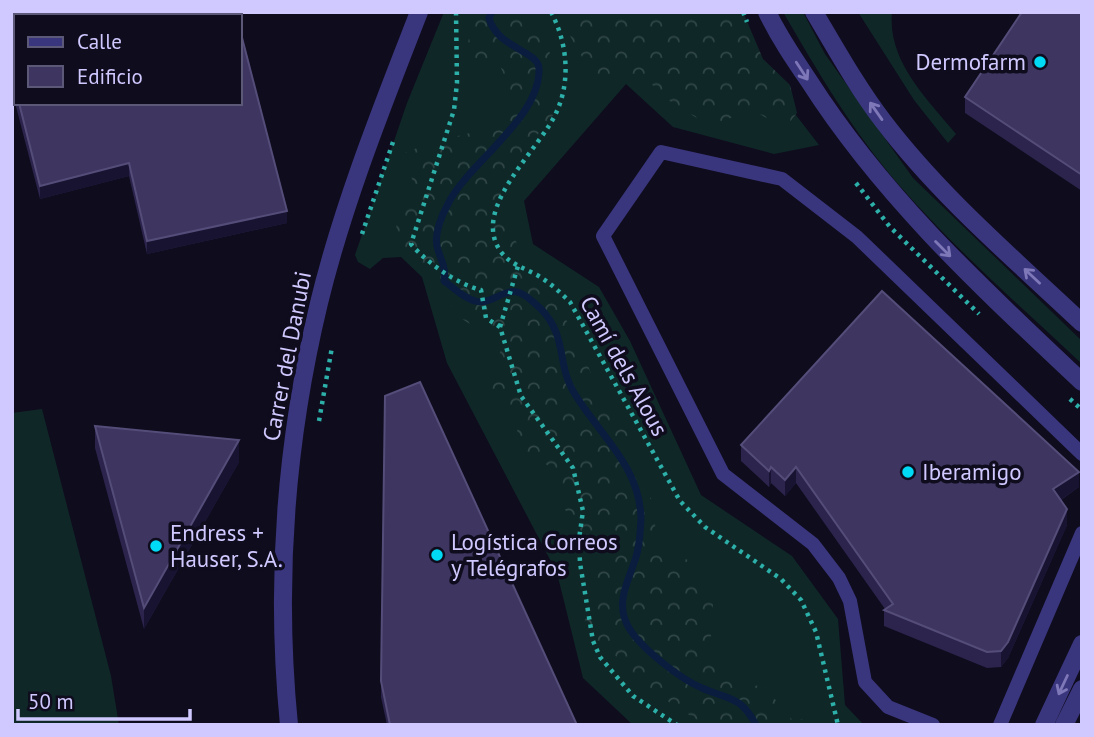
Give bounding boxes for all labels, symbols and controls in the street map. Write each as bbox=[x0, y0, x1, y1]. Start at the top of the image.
legend bbox=[14, 14, 242, 105]
text: Calle bbox=[77, 28, 122, 55]
place label: Dermofarm bbox=[915, 47, 1026, 76]
marker: Dermofarm bbox=[1032, 54, 1048, 70]
one-way arrow bbox=[795, 61, 809, 80]
text: Edificio bbox=[77, 63, 143, 90]
one-way arrow bbox=[869, 102, 883, 121]
one-way arrow bbox=[934, 240, 951, 257]
one-way arrow bbox=[1024, 268, 1041, 285]
street label: Carrer del Danubi bbox=[256, 269, 317, 443]
street label: Camí dels Alous bbox=[574, 291, 675, 441]
place label: Iberamigo bbox=[922, 457, 1022, 486]
marker: Iberamigo bbox=[900, 464, 916, 480]
place label: Endress + Hauser, S.A. bbox=[170, 518, 283, 573]
place label: Logística Correos y Telégrafos bbox=[451, 527, 618, 582]
marker: Endress + Hauser, S.A. bbox=[148, 538, 164, 554]
marker: Logística Correos y Telégrafos bbox=[429, 547, 445, 563]
one-way arrow bbox=[1056, 674, 1070, 695]
scale bar bbox=[18, 678, 189, 722]
text: 50 m bbox=[28, 688, 74, 715]

